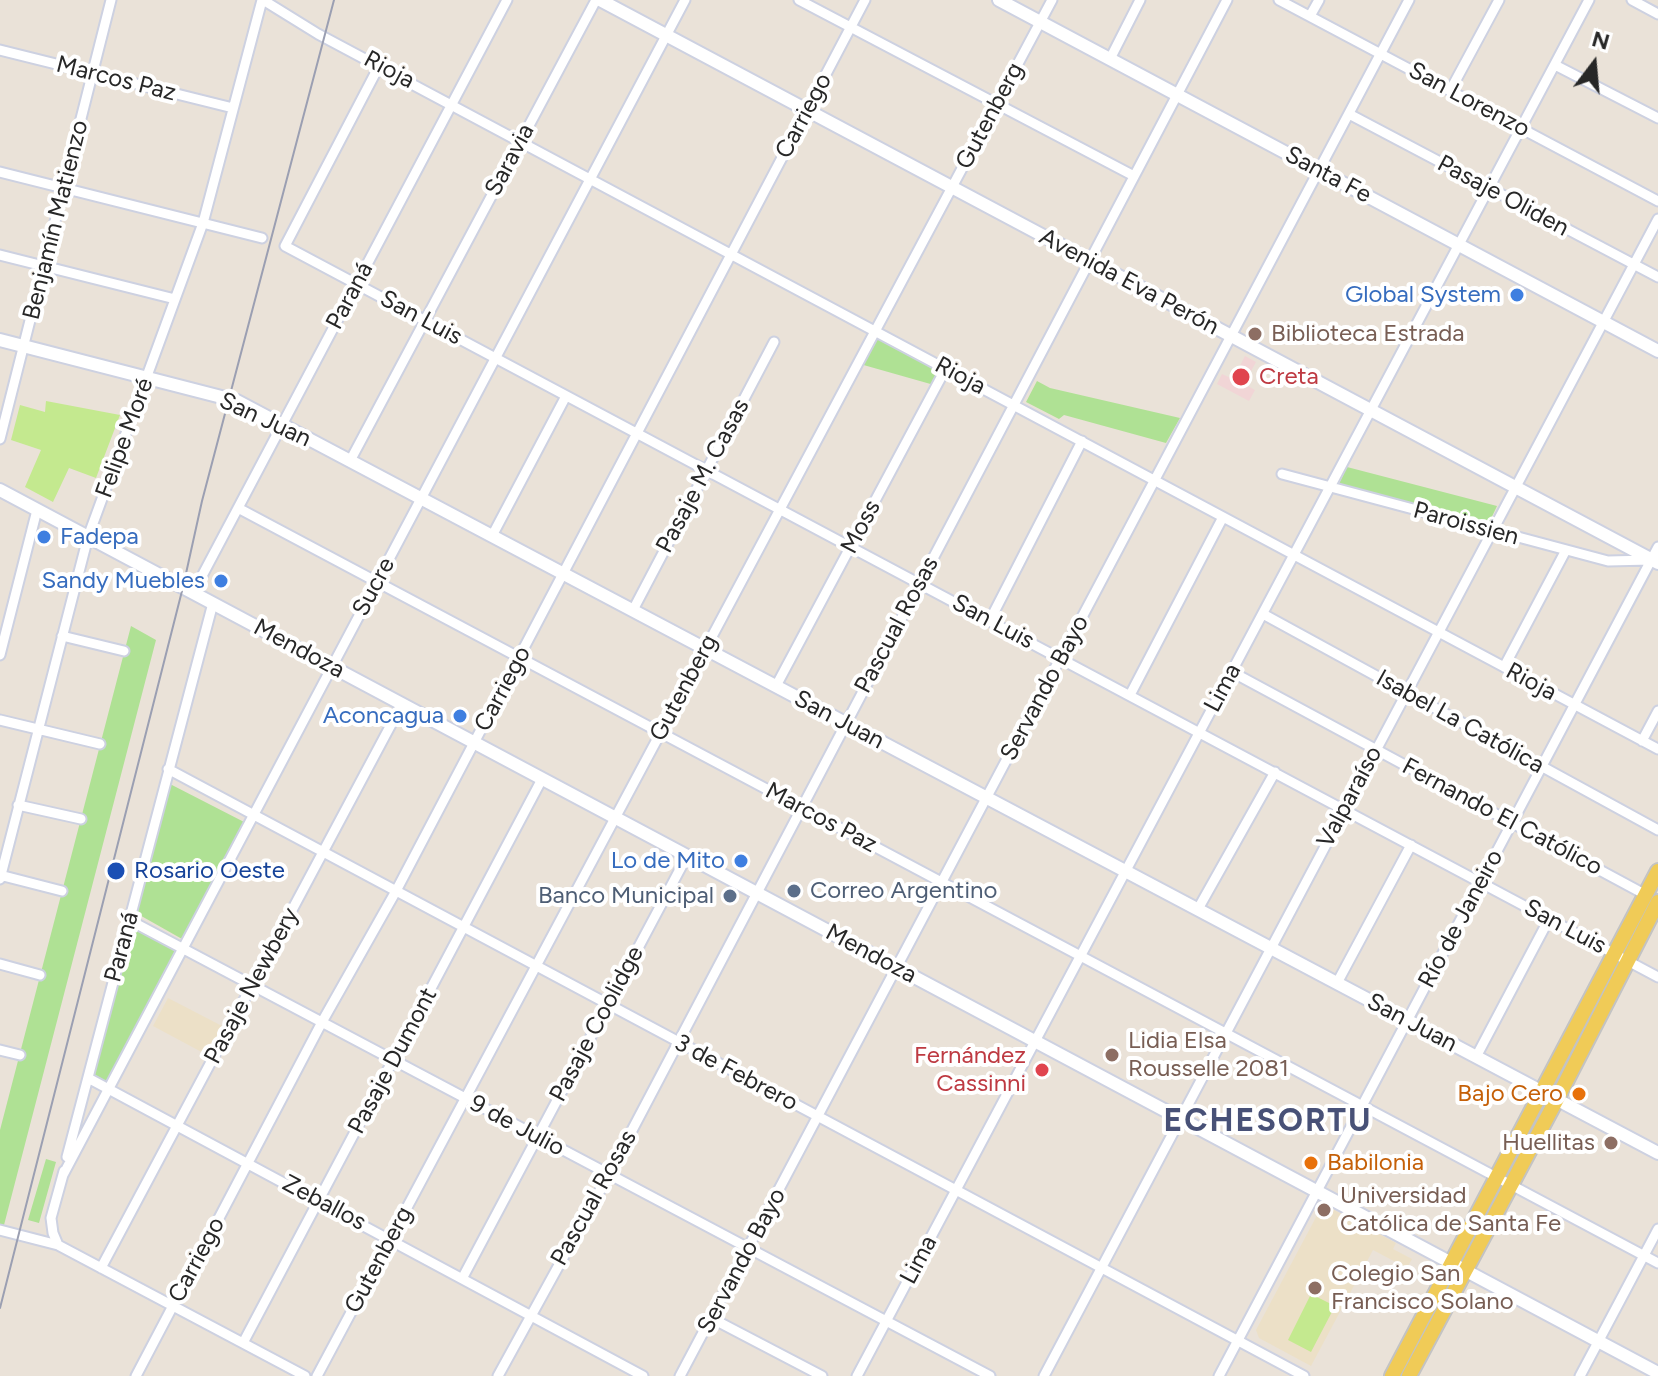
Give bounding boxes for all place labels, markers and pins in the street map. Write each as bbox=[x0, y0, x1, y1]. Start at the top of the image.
place label: Global System bbox=[1345, 281, 1501, 309]
marker: Global System bbox=[1508, 286, 1526, 304]
place label: Biblioteca Estrada bbox=[1271, 320, 1464, 348]
marker: Biblioteca Estrada bbox=[1246, 325, 1264, 343]
place label: Creta bbox=[1259, 363, 1319, 391]
marker: Creta bbox=[1230, 366, 1252, 388]
place label: Fadepa bbox=[60, 523, 139, 551]
marker: Fadepa bbox=[35, 528, 53, 546]
place label: Sandy Muebles bbox=[42, 567, 205, 595]
marker: Sandy Muebles bbox=[212, 572, 230, 590]
place label: Aconcagua bbox=[323, 702, 444, 730]
marker: Aconcagua bbox=[451, 707, 469, 725]
place label: Lo de Mito bbox=[611, 847, 725, 875]
marker: Lo de Mito bbox=[732, 852, 750, 870]
place label: Rosario Oeste bbox=[134, 857, 285, 885]
marker: Rosario Oeste bbox=[105, 860, 127, 882]
place label: Correo Argentino bbox=[810, 877, 997, 905]
place label: Banco Municipal bbox=[538, 882, 714, 910]
marker: Correo Argentino bbox=[785, 882, 803, 900]
marker: Banco Municipal bbox=[721, 887, 739, 905]
place label: Lidia Elsa Rousselle 2081 bbox=[1128, 1027, 1289, 1083]
place label: Fernández Cassinni bbox=[914, 1042, 1026, 1098]
marker: Lidia Elsa Rousselle 2081 bbox=[1103, 1046, 1121, 1064]
marker: Fernández Cassinni bbox=[1033, 1061, 1051, 1079]
place label: Bajo Cero bbox=[1457, 1080, 1563, 1108]
marker: Bajo Cero bbox=[1570, 1085, 1588, 1103]
place label: Huellitas bbox=[1502, 1129, 1595, 1157]
marker: Huellitas bbox=[1602, 1134, 1620, 1152]
place label: Babilonia bbox=[1327, 1149, 1424, 1177]
marker: Babilonia bbox=[1302, 1154, 1320, 1172]
place label: Universidad Católica de Santa Fe bbox=[1340, 1182, 1561, 1238]
marker: Universidad Católica de Santa Fe bbox=[1315, 1201, 1333, 1219]
place label: Colegio San Francisco Solano bbox=[1331, 1260, 1514, 1316]
marker: Colegio San Francisco Solano bbox=[1306, 1279, 1324, 1297]

